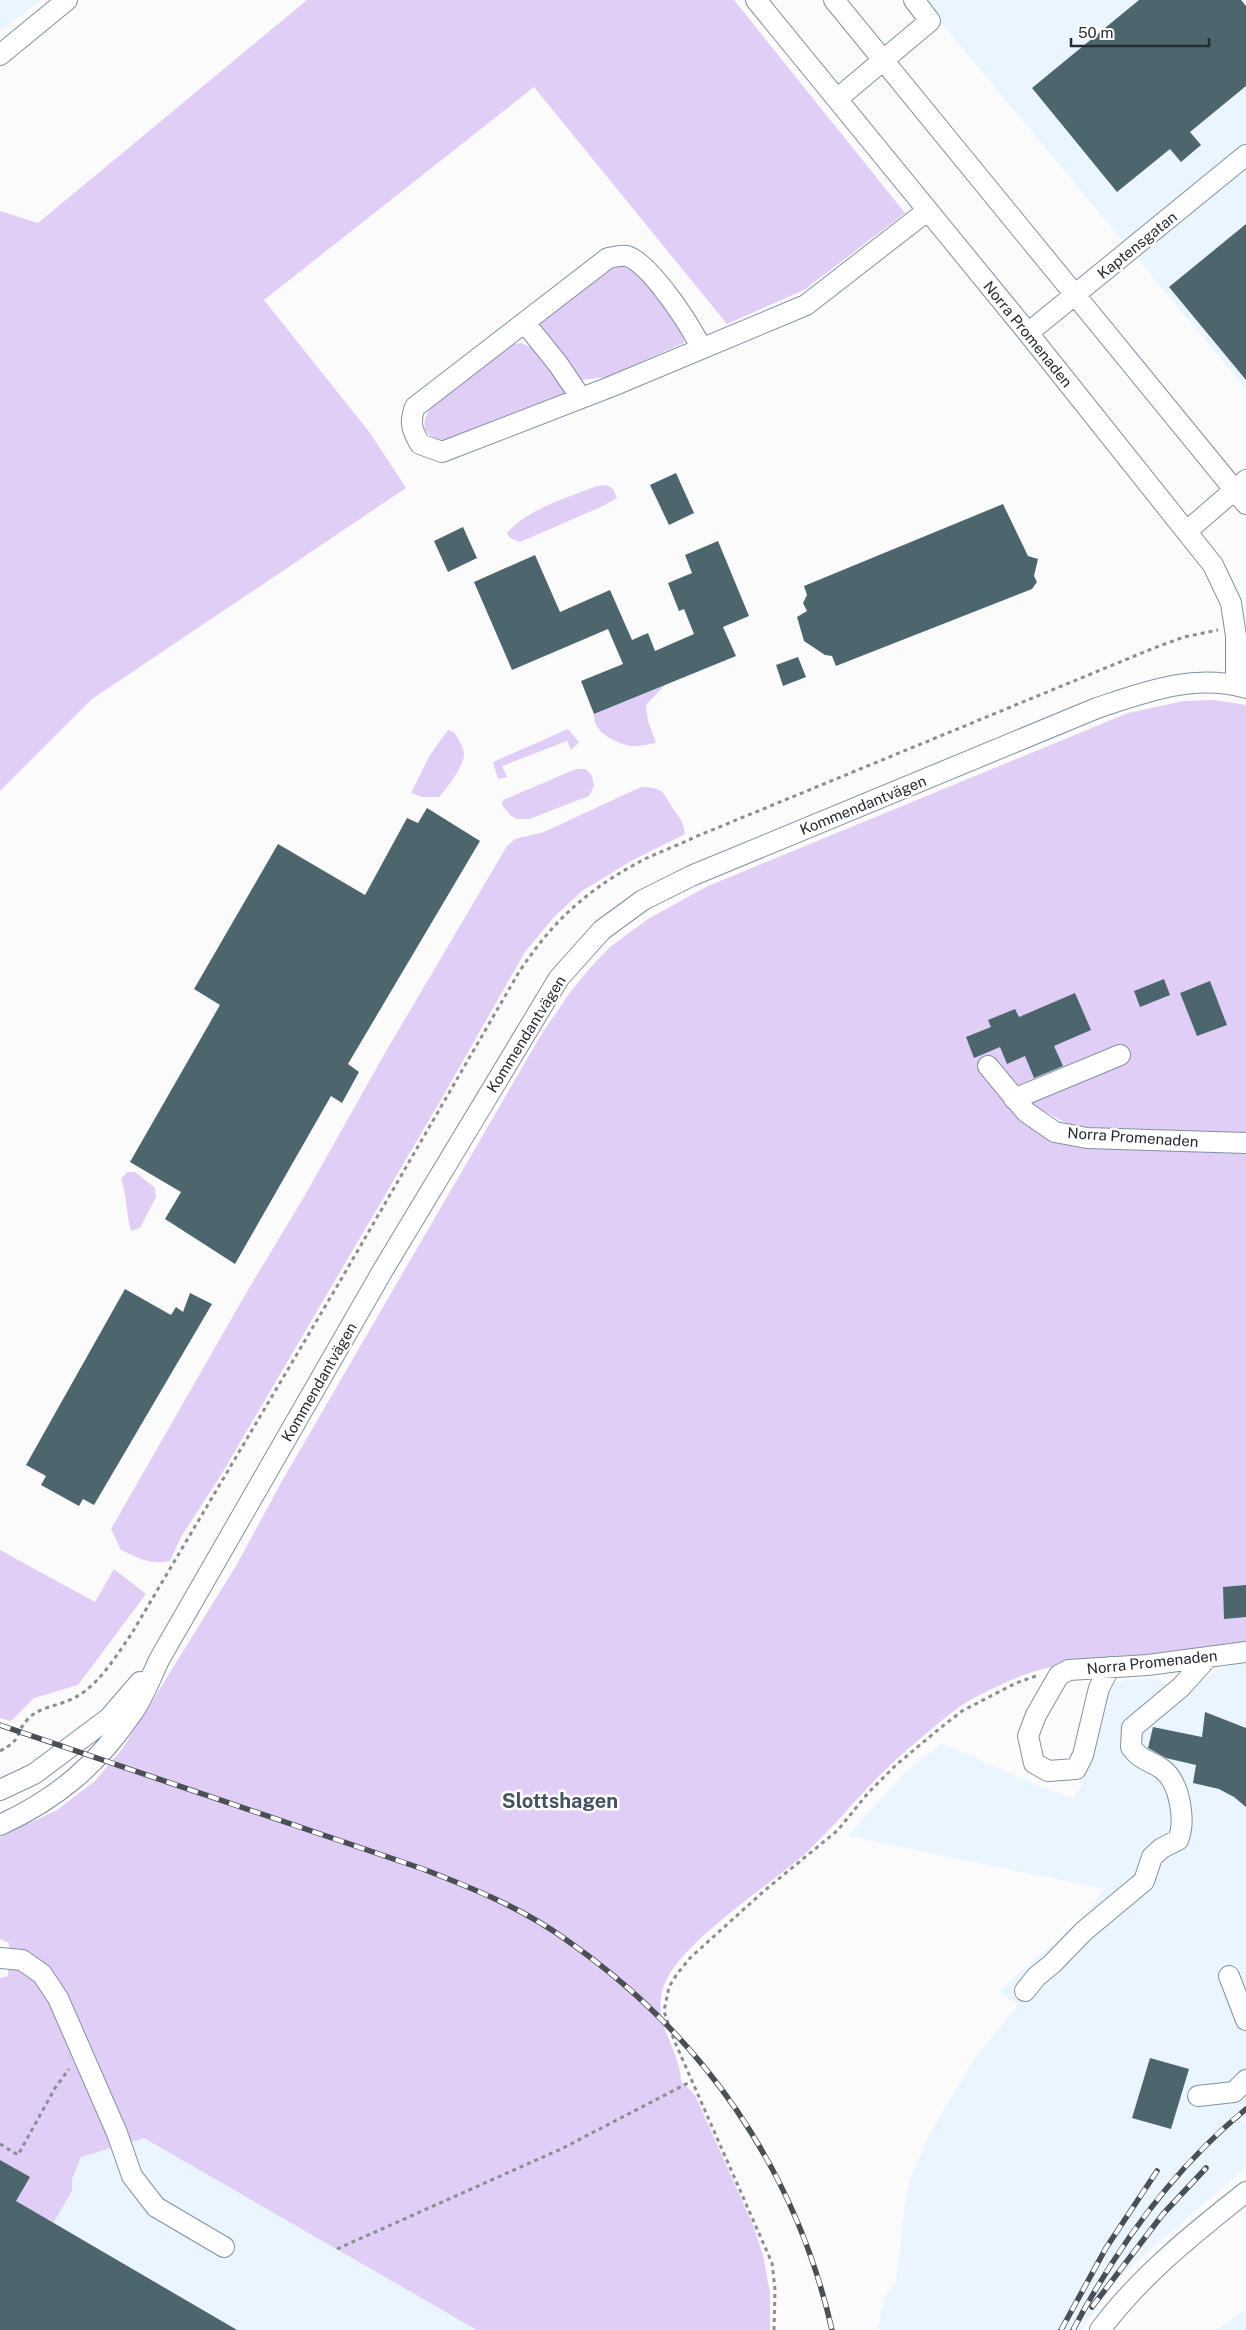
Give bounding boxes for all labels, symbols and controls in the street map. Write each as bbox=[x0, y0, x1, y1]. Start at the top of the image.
scale bar bbox=[1071, 15, 1208, 47]
text: 50 m bbox=[1078, 24, 1113, 41]
street label: Kaptensgatan bbox=[1094, 208, 1180, 282]
street label: Norra Promenaden bbox=[980, 278, 1076, 390]
street label: Kommendantvägen bbox=[797, 772, 929, 838]
street label: Kommendantvägen bbox=[483, 972, 569, 1096]
street label: Norra Promenaden bbox=[1067, 1124, 1199, 1150]
street label: Kommendantvägen bbox=[278, 1319, 360, 1445]
street label: Norra Promenaden bbox=[1086, 1647, 1218, 1677]
district label: Slottshagen bbox=[502, 1789, 618, 1813]

